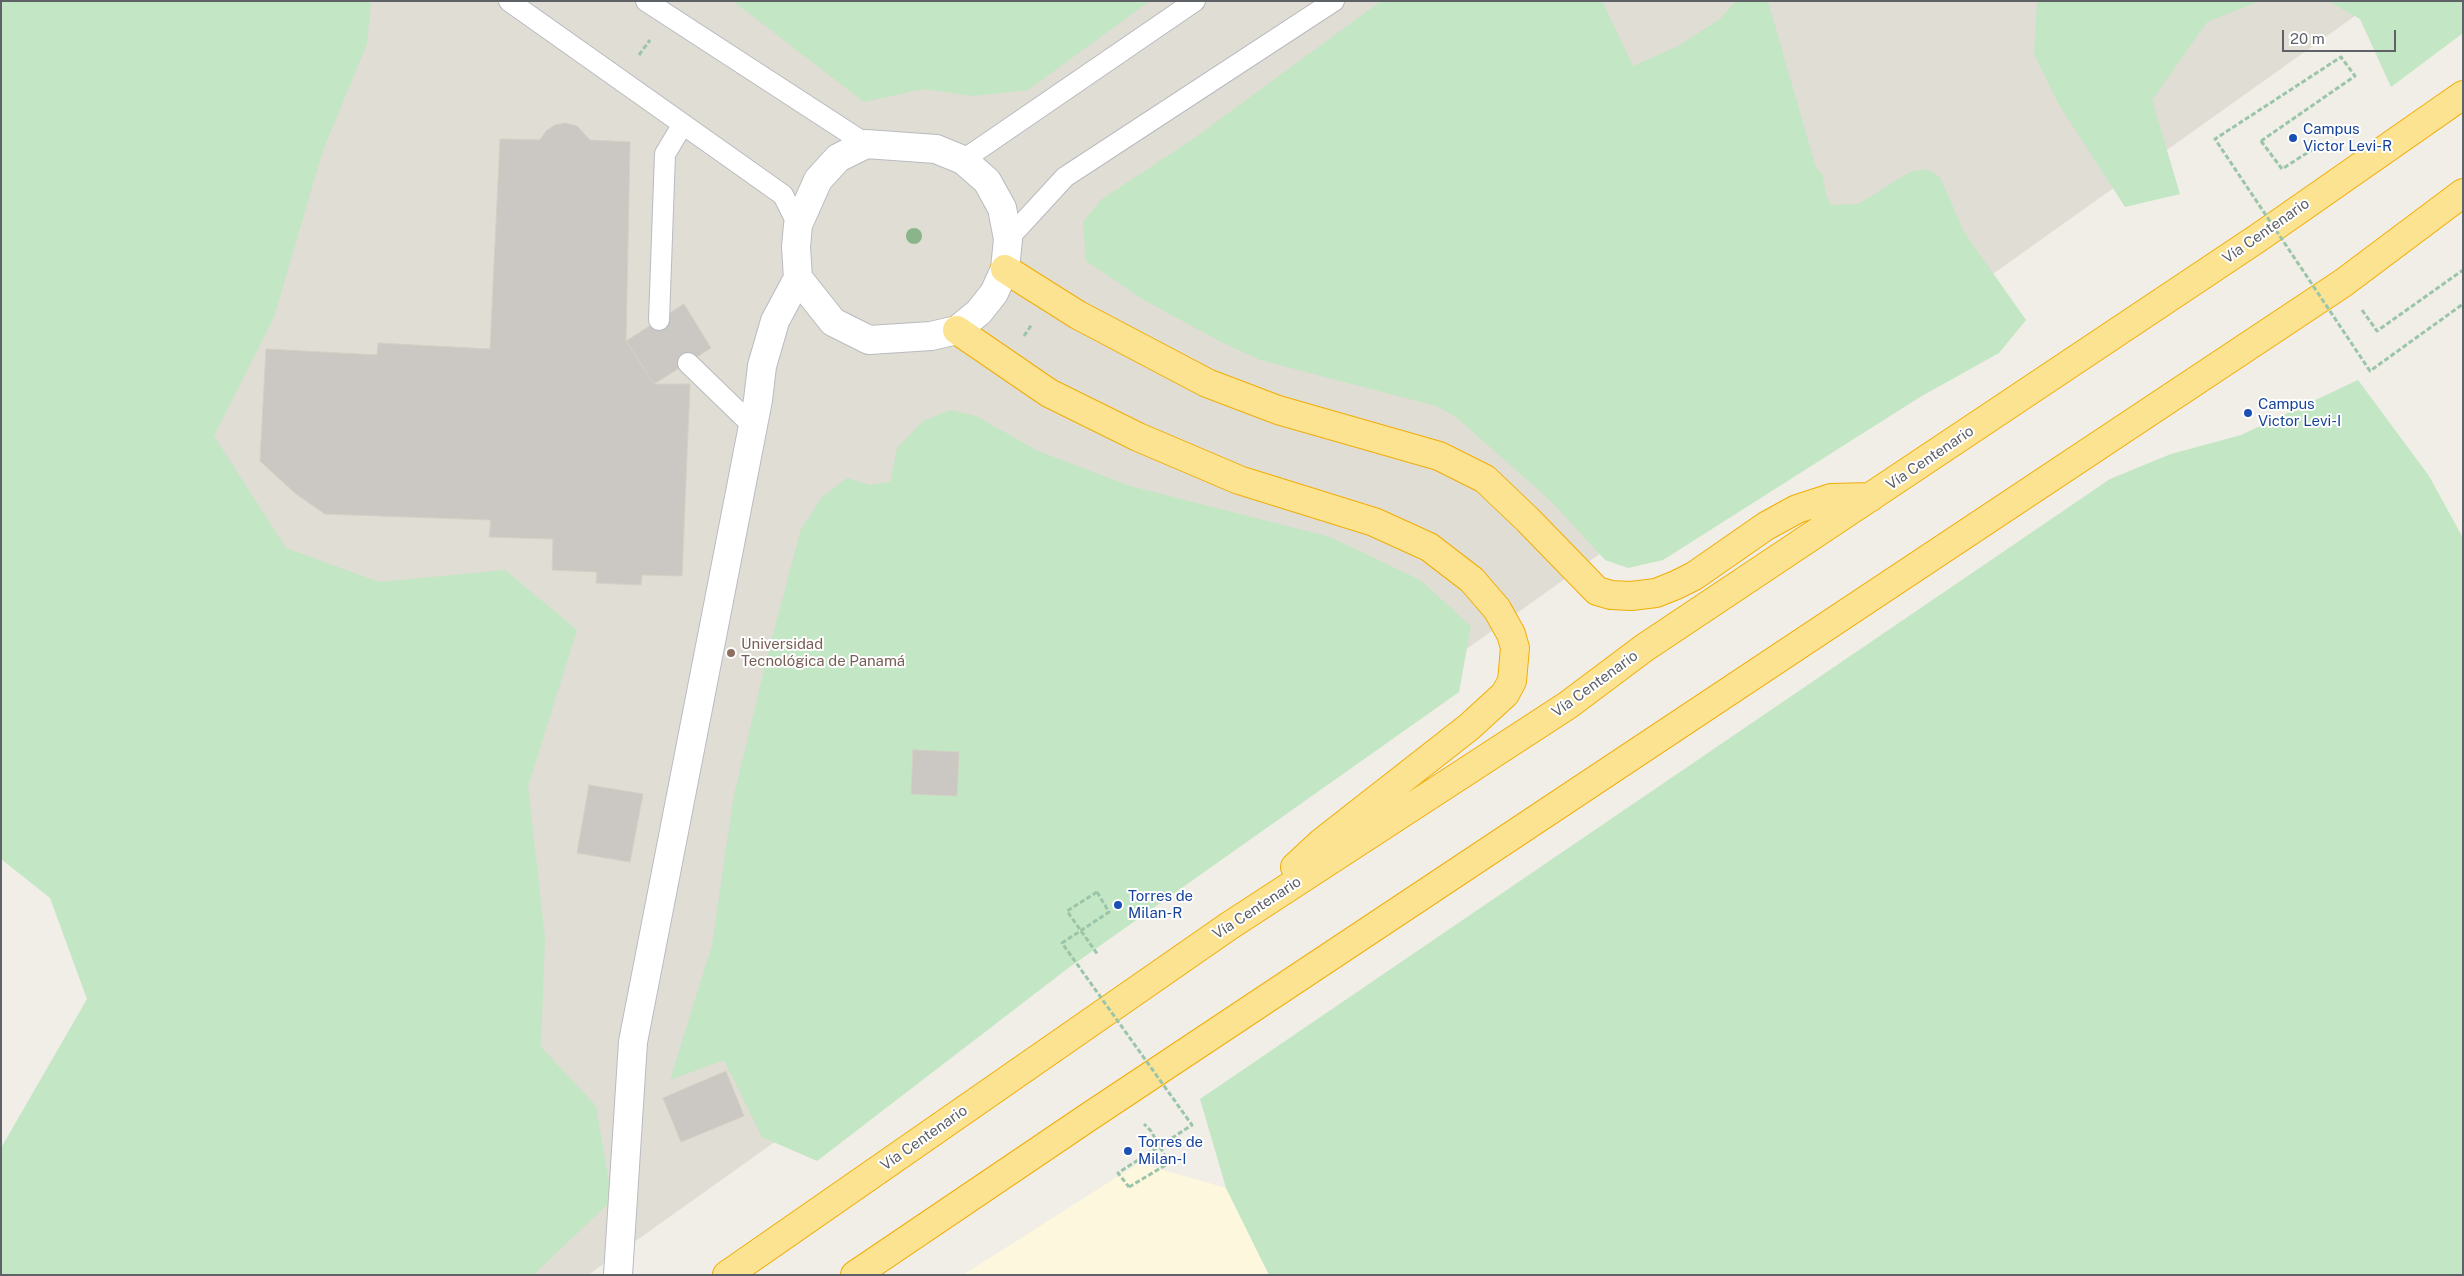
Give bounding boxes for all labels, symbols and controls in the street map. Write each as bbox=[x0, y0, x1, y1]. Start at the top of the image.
scale bar bbox=[2284, 20, 2398, 52]
text: 20 m bbox=[2290, 30, 2325, 47]
place label: Campus Victor Levi-R bbox=[2303, 120, 2392, 155]
marker: Campus Victor Levi-R bbox=[2287, 132, 2299, 144]
street label: Vía Centenario bbox=[2219, 194, 2313, 268]
place label: Campus Victor Levi-I bbox=[2258, 395, 2341, 430]
marker: Campus Victor Levi-I bbox=[2242, 407, 2254, 419]
street label: Vía Centenario bbox=[1883, 422, 1977, 494]
place label: Universidad Tecnológica de Panamá bbox=[741, 635, 905, 670]
marker: Universidad Tecnológica de Panamá bbox=[725, 647, 737, 659]
street label: Vía Centenario bbox=[1549, 647, 1641, 721]
street label: Vía Centenario bbox=[1209, 873, 1305, 943]
place label: Torres de Milan-R bbox=[1128, 887, 1193, 922]
marker: Torres de Milan-R bbox=[1112, 899, 1124, 911]
street label: Vía Centenario bbox=[877, 1101, 971, 1175]
place label: Torres de Milan-I bbox=[1138, 1133, 1203, 1168]
marker: Torres de Milan-I bbox=[1122, 1145, 1134, 1157]

